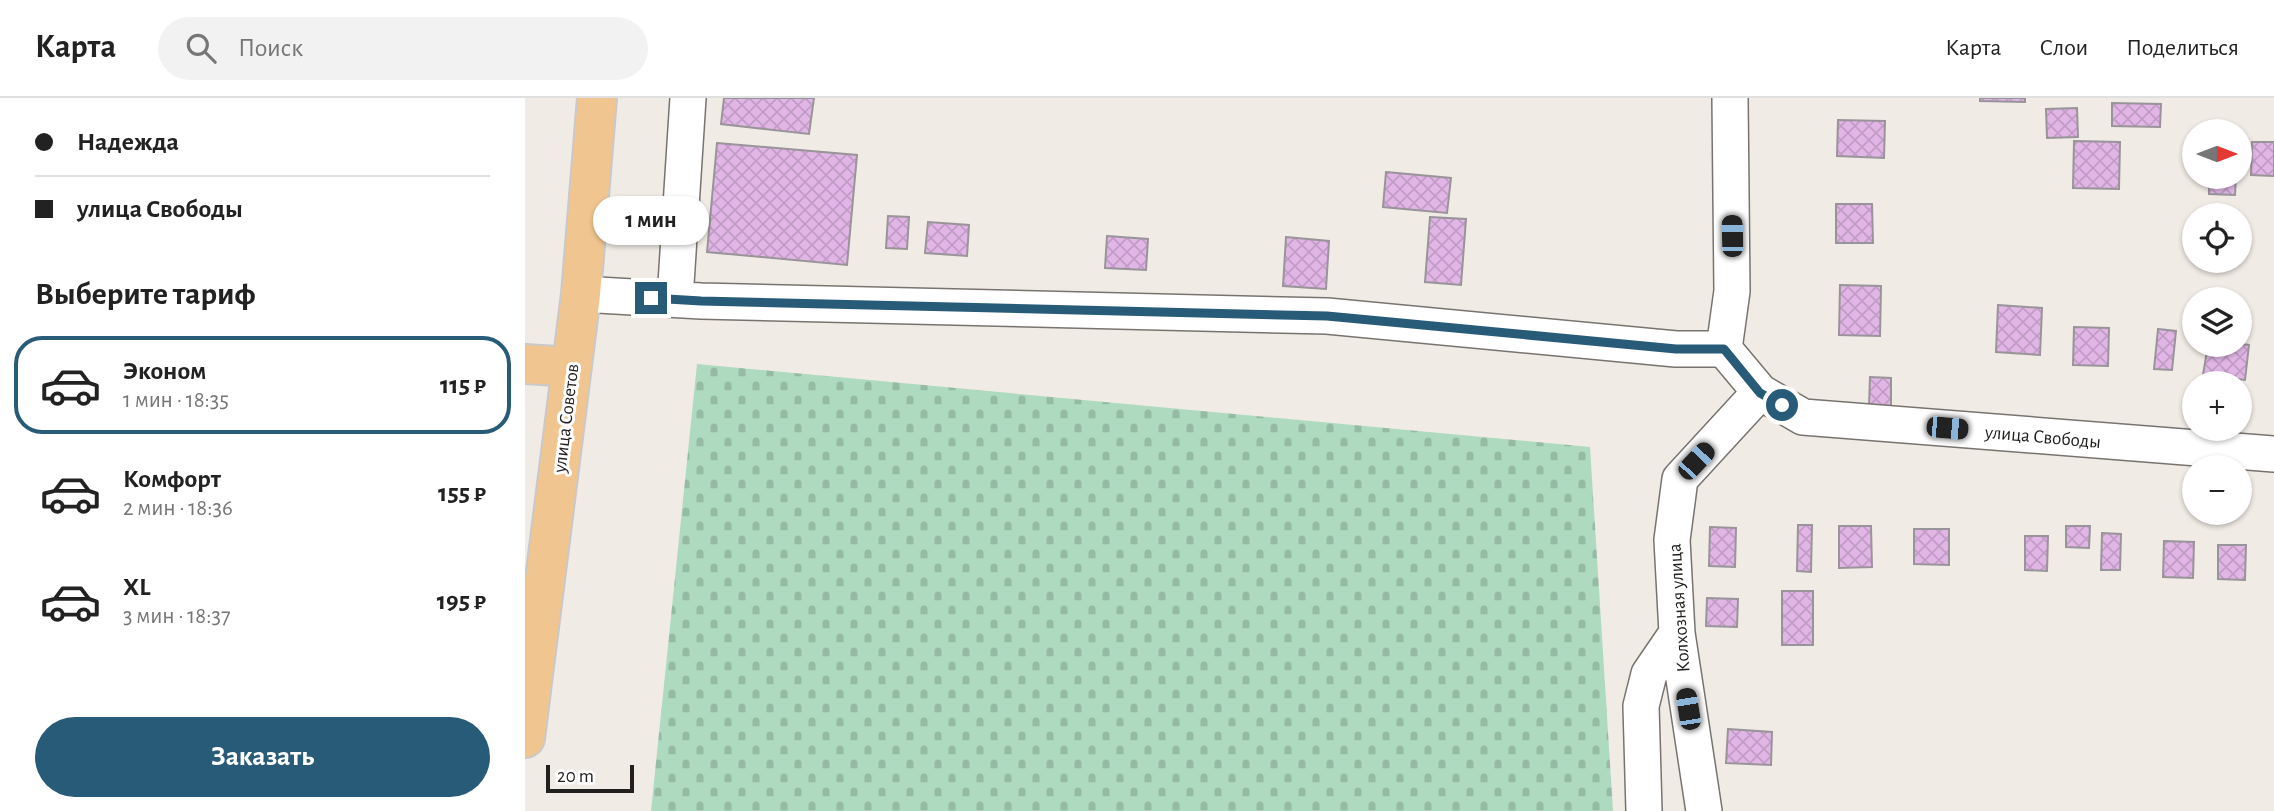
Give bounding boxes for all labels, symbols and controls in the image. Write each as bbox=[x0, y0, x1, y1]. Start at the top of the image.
search box bbox=[158, 17, 648, 80]
icon: search bbox=[182, 29, 220, 67]
text: Карта bbox=[35, 31, 116, 64]
text: Поиск bbox=[238, 35, 303, 61]
text: Карта bbox=[1945, 36, 2001, 60]
text: Слои bbox=[2039, 36, 2088, 60]
text: Поделиться bbox=[2126, 36, 2239, 60]
north arrow bbox=[2182, 119, 2252, 189]
map controls bbox=[2182, 119, 2252, 525]
text: Надежда bbox=[77, 129, 179, 155]
text: улица Свободы bbox=[77, 196, 243, 222]
callout: 1 мин bbox=[593, 197, 709, 246]
button: locate bbox=[2182, 203, 2252, 273]
text: 1 мин bbox=[625, 209, 677, 232]
car bbox=[1722, 215, 1743, 257]
text: Выберите тариф bbox=[35, 278, 256, 310]
route end bbox=[635, 282, 667, 314]
button: layers bbox=[2182, 287, 2252, 357]
icon: car bbox=[39, 354, 102, 417]
text: Эконом bbox=[123, 358, 206, 384]
street label: улица Советов bbox=[550, 362, 583, 475]
button: + bbox=[2182, 371, 2252, 441]
text: 115 ₽ bbox=[440, 372, 486, 398]
text: 1 мин · 18:35 bbox=[123, 389, 229, 412]
route start bbox=[1766, 389, 1798, 421]
car bbox=[1926, 416, 1969, 440]
street label: улица Свободы bbox=[1983, 423, 2102, 452]
car bbox=[1674, 438, 1719, 484]
button: − bbox=[2182, 455, 2252, 525]
icon: car bbox=[39, 462, 102, 525]
text: Комфорт bbox=[123, 466, 221, 492]
text: 155 ₽ bbox=[438, 480, 486, 506]
text: 2 мин · 18:36 bbox=[123, 497, 233, 520]
street label: Колхозная улица bbox=[1665, 543, 1693, 673]
icon: car bbox=[39, 570, 102, 633]
text: XL bbox=[123, 574, 150, 600]
text: 195 ₽ bbox=[437, 588, 486, 614]
text: 3 мин · 18:37 bbox=[123, 605, 230, 628]
car bbox=[1675, 687, 1702, 731]
button: Заказать bbox=[35, 717, 490, 797]
scale bar bbox=[546, 762, 633, 794]
text: 20 m bbox=[557, 767, 594, 786]

